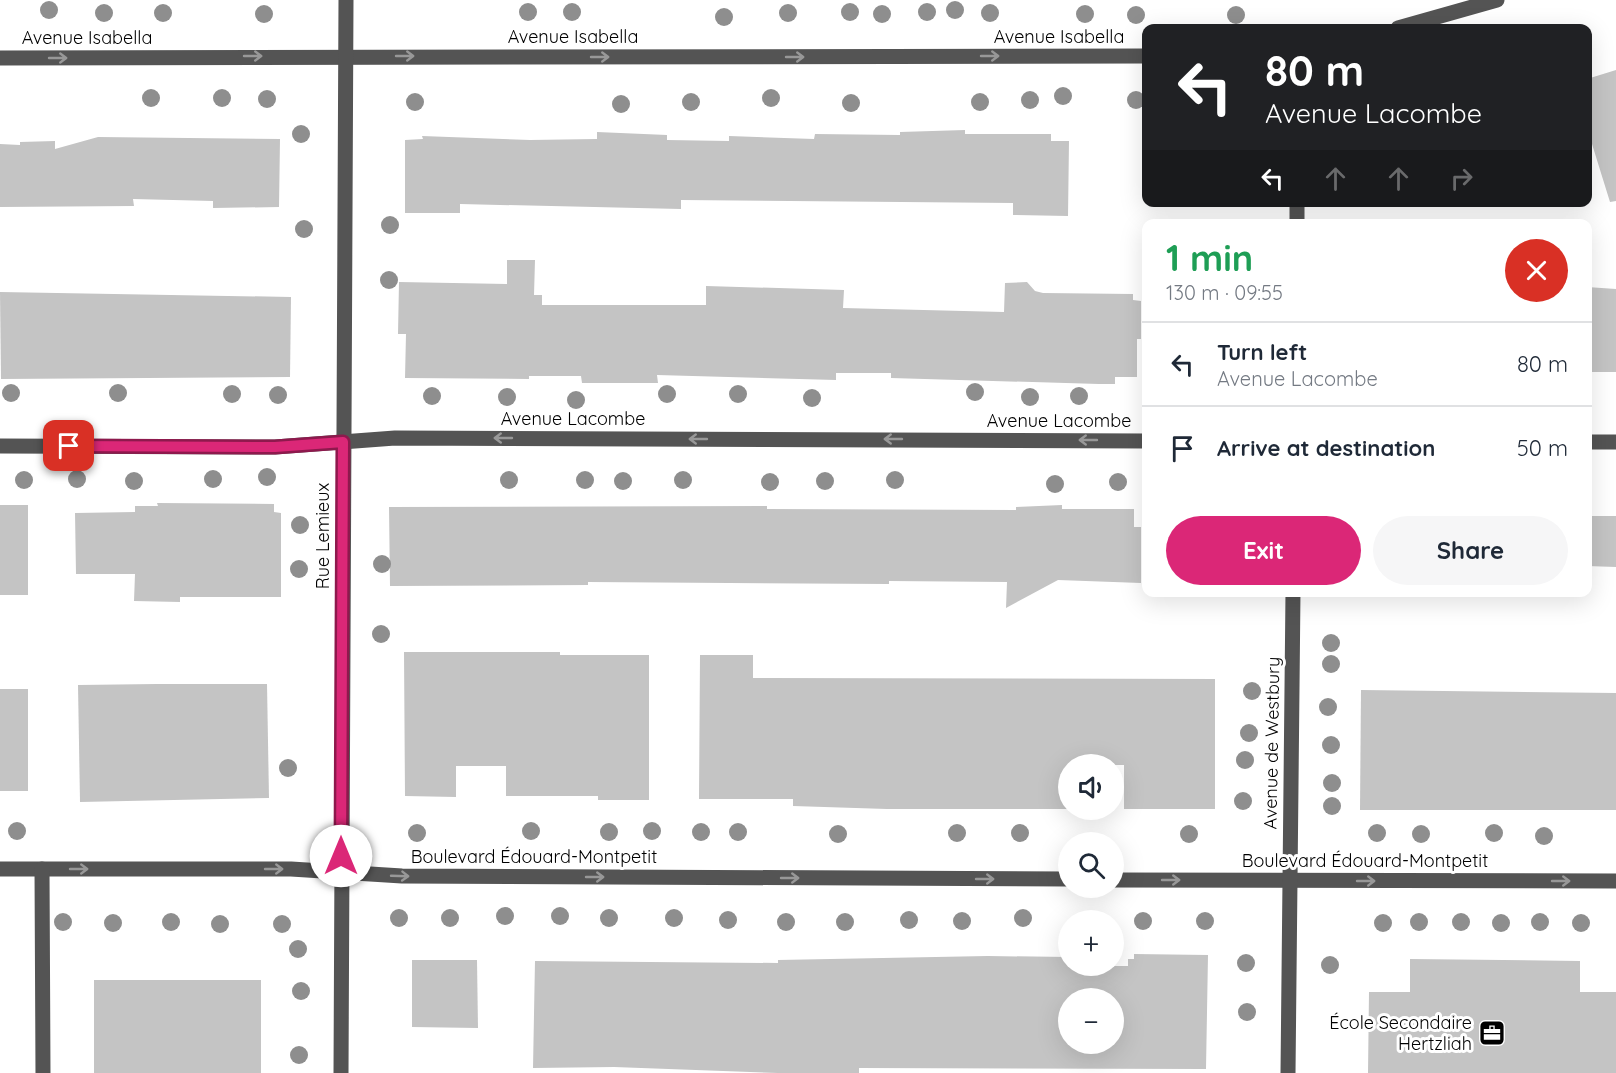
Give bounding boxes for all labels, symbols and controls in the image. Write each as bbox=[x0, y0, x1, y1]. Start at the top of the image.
street label: Avenue Isabella bbox=[508, 25, 638, 48]
street label: Avenue Isabella bbox=[994, 25, 1124, 48]
street label: Avenue Isabella bbox=[22, 26, 152, 49]
text: 80 m bbox=[1265, 44, 1364, 97]
icon: left bbox=[1166, 48, 1244, 126]
one-way arrow bbox=[243, 50, 263, 62]
one-way arrow bbox=[394, 50, 414, 62]
one-way arrow bbox=[589, 51, 609, 63]
one-way arrow bbox=[784, 51, 804, 63]
one-way arrow bbox=[979, 51, 999, 62]
one-way arrow bbox=[48, 52, 68, 64]
text: Avenue Lacombe bbox=[1265, 96, 1482, 130]
icon: left bbox=[1256, 162, 1289, 195]
icon: ahead bbox=[1319, 162, 1352, 195]
icon: ahead bbox=[1382, 162, 1415, 195]
icon: right bbox=[1445, 162, 1478, 195]
text: 1 min bbox=[1166, 235, 1253, 280]
button: close bbox=[1505, 239, 1568, 302]
text: 130 m · 09:55 bbox=[1166, 280, 1283, 305]
text: Turn left bbox=[1217, 338, 1307, 366]
icon: left bbox=[1166, 348, 1199, 381]
text: 80 m bbox=[1517, 350, 1568, 378]
text: Avenue Lacombe bbox=[1217, 366, 1378, 391]
street label: Avenue Lacombe bbox=[501, 407, 645, 430]
street label: Avenue Lacombe bbox=[987, 409, 1131, 432]
pin bbox=[43, 420, 94, 471]
icon: arrive bbox=[52, 429, 85, 462]
one-way arrow bbox=[493, 432, 513, 444]
icon: arrive bbox=[1166, 432, 1199, 465]
one-way arrow bbox=[688, 433, 708, 445]
one-way arrow bbox=[883, 433, 903, 445]
one-way arrow bbox=[1078, 434, 1098, 446]
text: Arrive at destination bbox=[1217, 434, 1435, 462]
text: 50 m bbox=[1517, 434, 1568, 462]
street label: Rue Lemieux bbox=[311, 483, 334, 589]
button: Exit bbox=[1166, 516, 1361, 585]
button: Share bbox=[1373, 516, 1568, 585]
street label: Avenue de Westbury bbox=[1258, 656, 1285, 829]
map controls bbox=[1058, 754, 1124, 1054]
button: sound bbox=[1058, 754, 1124, 820]
position arrow bbox=[309, 824, 373, 888]
button: search bbox=[1058, 832, 1124, 898]
street label: Boulevard Édouard-Montpetit bbox=[411, 845, 657, 868]
street label: Boulevard Édouard-Montpetit bbox=[1242, 849, 1488, 872]
one-way arrow bbox=[69, 863, 89, 875]
one-way arrow bbox=[264, 863, 284, 875]
one-way arrow bbox=[389, 870, 409, 881]
one-way arrow bbox=[584, 871, 604, 883]
one-way arrow bbox=[779, 872, 799, 884]
one-way arrow bbox=[974, 873, 994, 885]
one-way arrow bbox=[1161, 874, 1181, 886]
one-way arrow bbox=[1356, 875, 1376, 887]
one-way arrow bbox=[1551, 875, 1571, 887]
button: + bbox=[1058, 910, 1124, 976]
button: − bbox=[1058, 988, 1124, 1054]
place label: École Secondaire Hertzliah bbox=[1329, 1011, 1472, 1055]
office icon: École Secondaire Hertzliah bbox=[1477, 1018, 1507, 1048]

